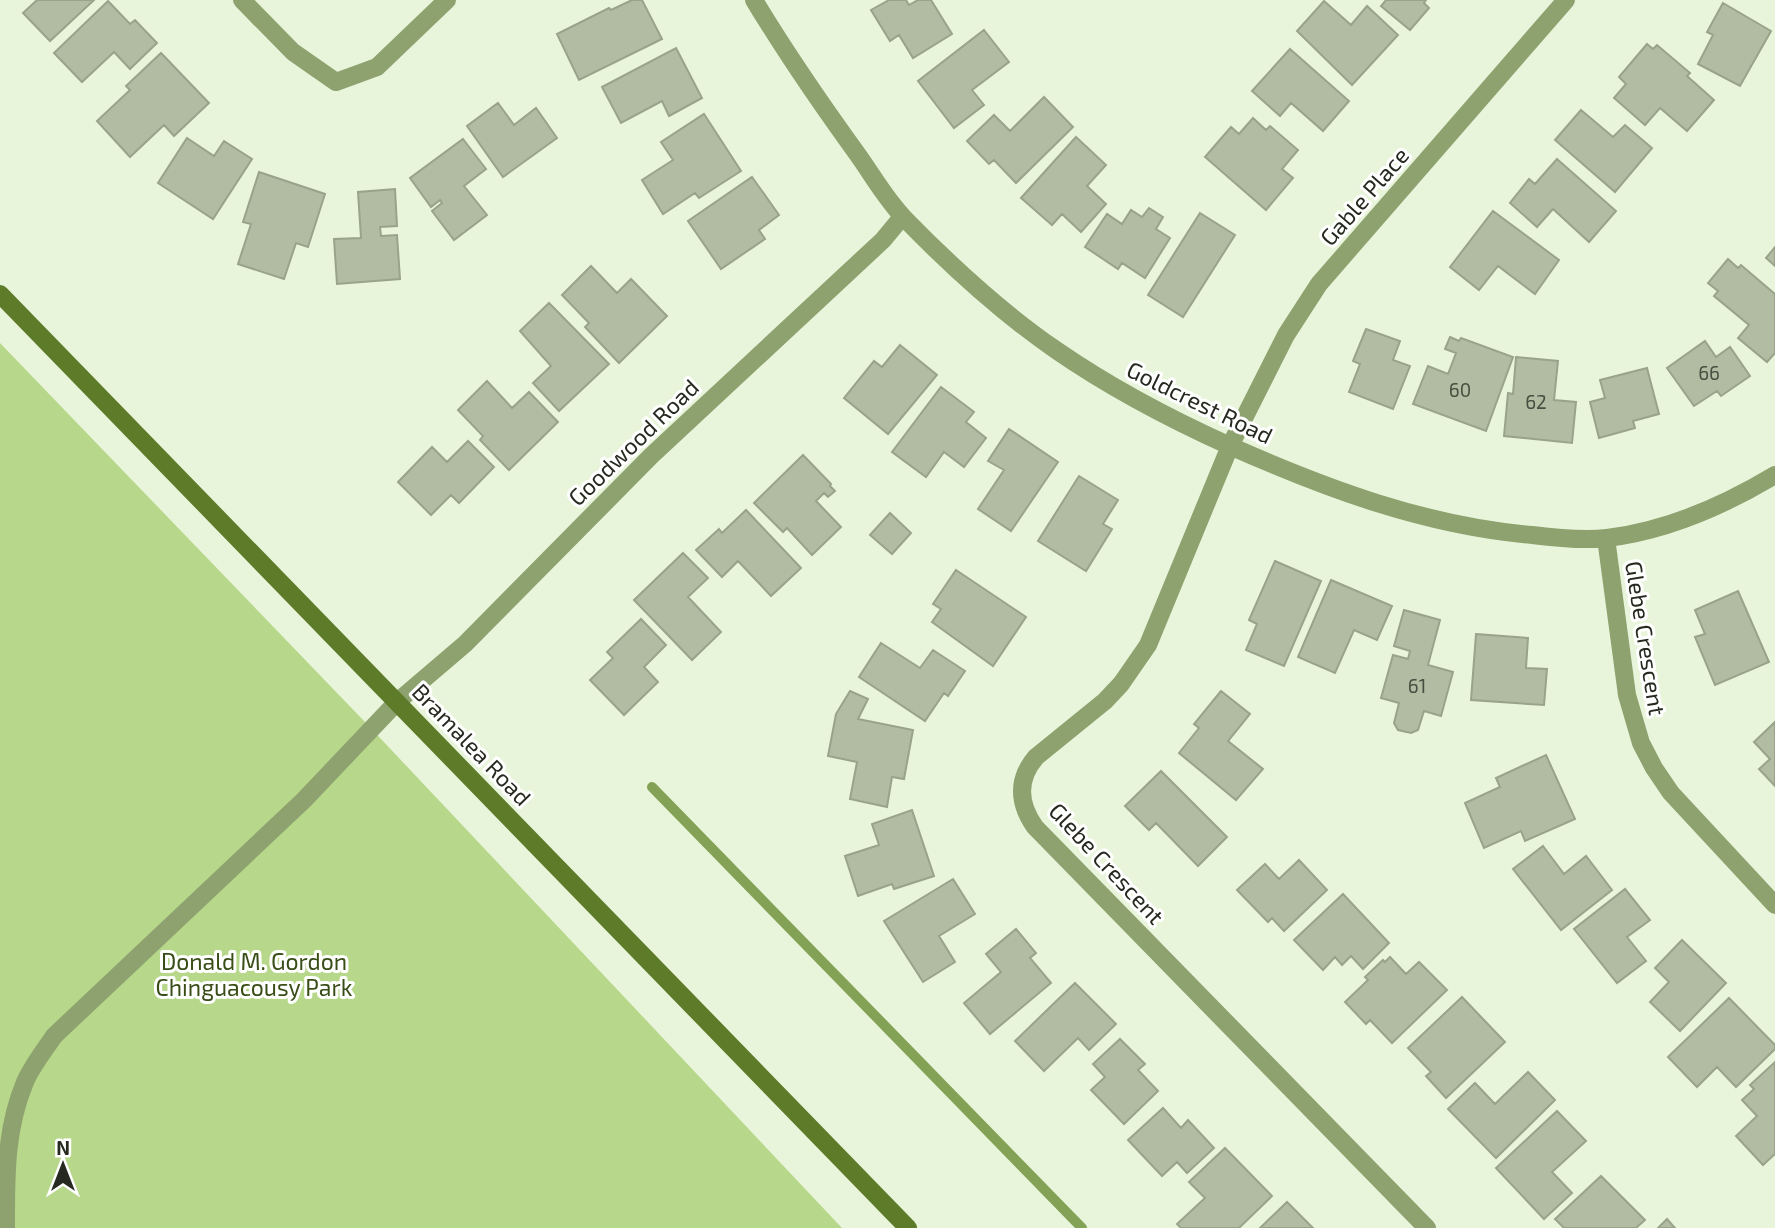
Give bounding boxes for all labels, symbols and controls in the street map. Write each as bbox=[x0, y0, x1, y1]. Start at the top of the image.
street label: Gable Place bbox=[1314, 141, 1414, 251]
street label: Goldcrest Road bbox=[1123, 355, 1277, 449]
house number: 66 bbox=[1698, 361, 1720, 384]
street label: Goodwood Road bbox=[562, 373, 704, 511]
house number: 60 bbox=[1449, 378, 1471, 401]
house number: 62 bbox=[1525, 390, 1547, 413]
street label: Glebe Crescent bbox=[1620, 559, 1672, 717]
house number: 61 bbox=[1408, 674, 1426, 697]
street label: Bramalea Road bbox=[407, 677, 537, 811]
street label: Glebe Crescent bbox=[1044, 796, 1171, 930]
park label: Donald M. Gordon Chinguacousy Park bbox=[156, 947, 353, 1001]
north arrow bbox=[28, 1130, 98, 1200]
text: N bbox=[56, 1136, 70, 1159]

